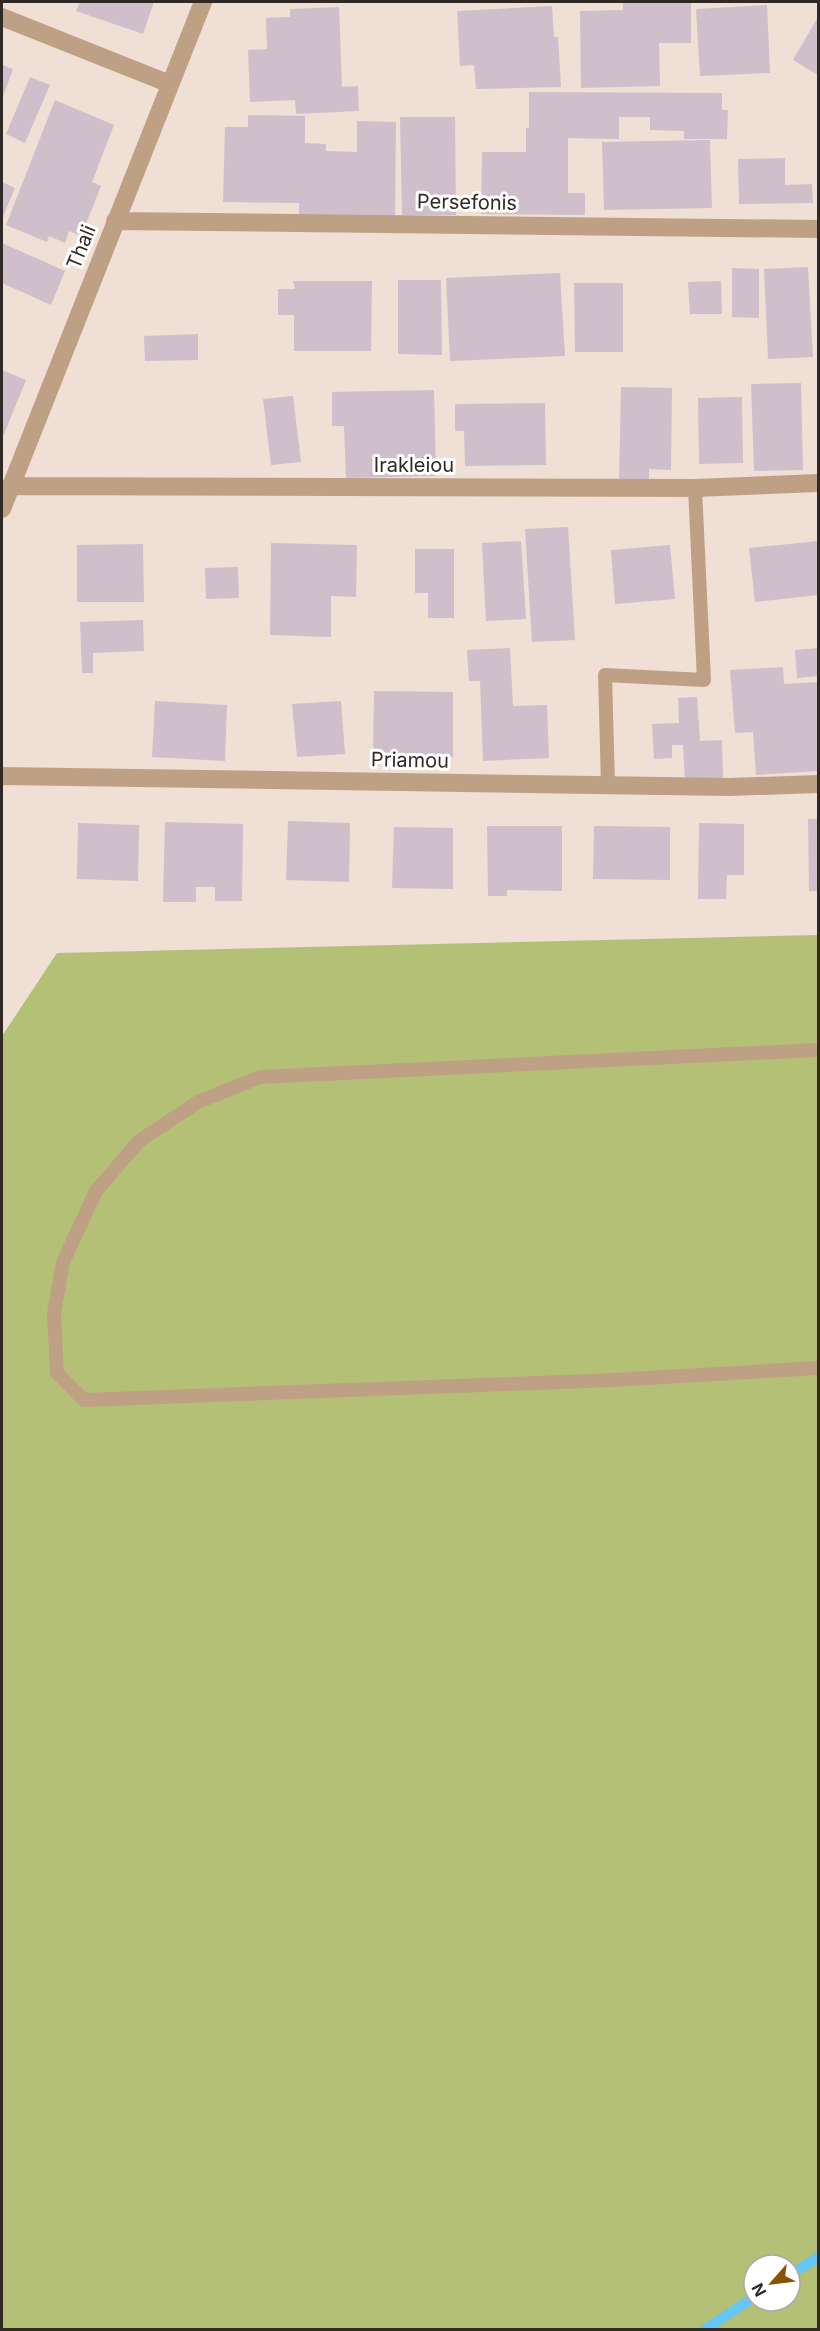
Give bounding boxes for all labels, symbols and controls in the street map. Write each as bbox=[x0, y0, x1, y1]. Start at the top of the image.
street label: Persefonis bbox=[417, 189, 517, 215]
street label: Thali bbox=[61, 221, 101, 273]
street label: Irakleiou bbox=[374, 453, 454, 477]
street label: Priamou bbox=[371, 747, 449, 773]
north arrow bbox=[742, 2253, 802, 2313]
text: N bbox=[747, 2280, 770, 2300]

